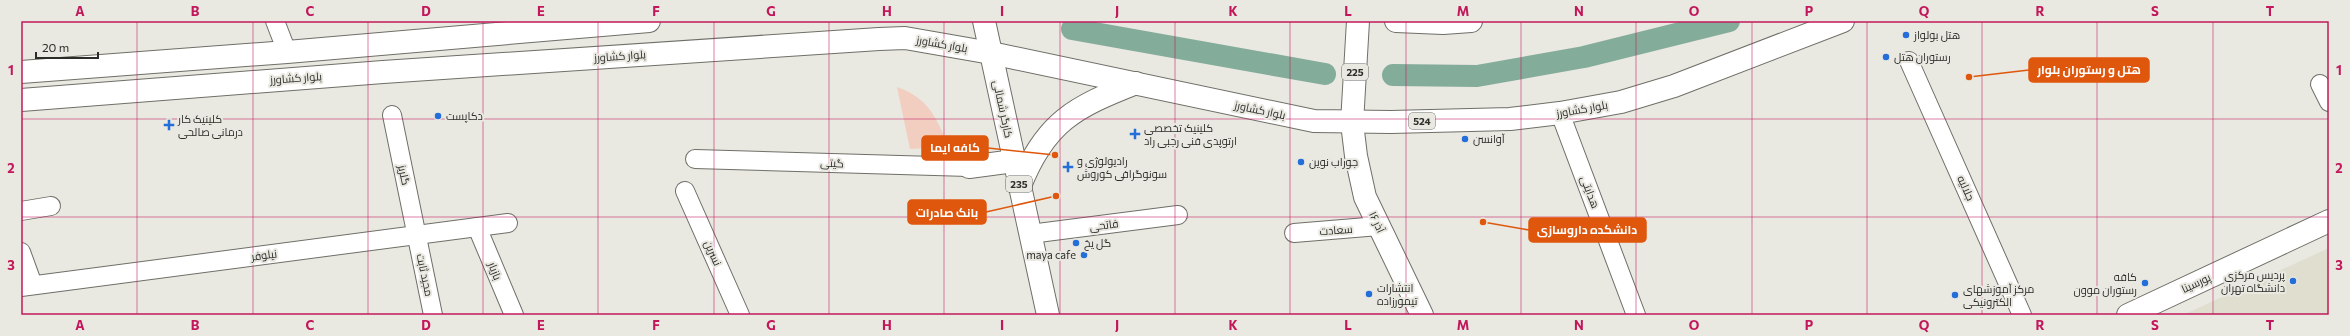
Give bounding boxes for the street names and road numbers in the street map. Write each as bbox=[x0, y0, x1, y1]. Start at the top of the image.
street label: بلوار کشاورز bbox=[914, 32, 969, 55]
street label: بلوار کشاورز bbox=[593, 47, 646, 65]
road number: 225 bbox=[1342, 64, 1368, 80]
street label: بلوار کشاورز bbox=[269, 69, 322, 87]
street label: کارگر شمالی bbox=[990, 79, 1016, 139]
street label: بلوار کشاورز bbox=[1232, 98, 1287, 122]
street label: بلوار کشاورز bbox=[1554, 98, 1609, 121]
road number: 524 bbox=[1409, 113, 1435, 129]
street label: گیتی bbox=[820, 156, 844, 170]
street label: گلریز bbox=[395, 163, 413, 186]
street label: جلالیه bbox=[1955, 173, 1978, 202]
street label: هدایتی bbox=[1577, 174, 1603, 210]
road number: 235 bbox=[1006, 176, 1032, 192]
street label: ۱۶ آذر bbox=[1366, 209, 1388, 235]
street label: فاتحی bbox=[1089, 216, 1119, 234]
street label: سعادت bbox=[1319, 222, 1353, 237]
street label: نسرین bbox=[701, 238, 725, 268]
street label: نیلوفر bbox=[249, 246, 278, 264]
street label: مجید ثابت bbox=[415, 252, 436, 297]
street label: بازیار bbox=[485, 259, 505, 282]
street label: پورسینا bbox=[2179, 270, 2213, 296]

